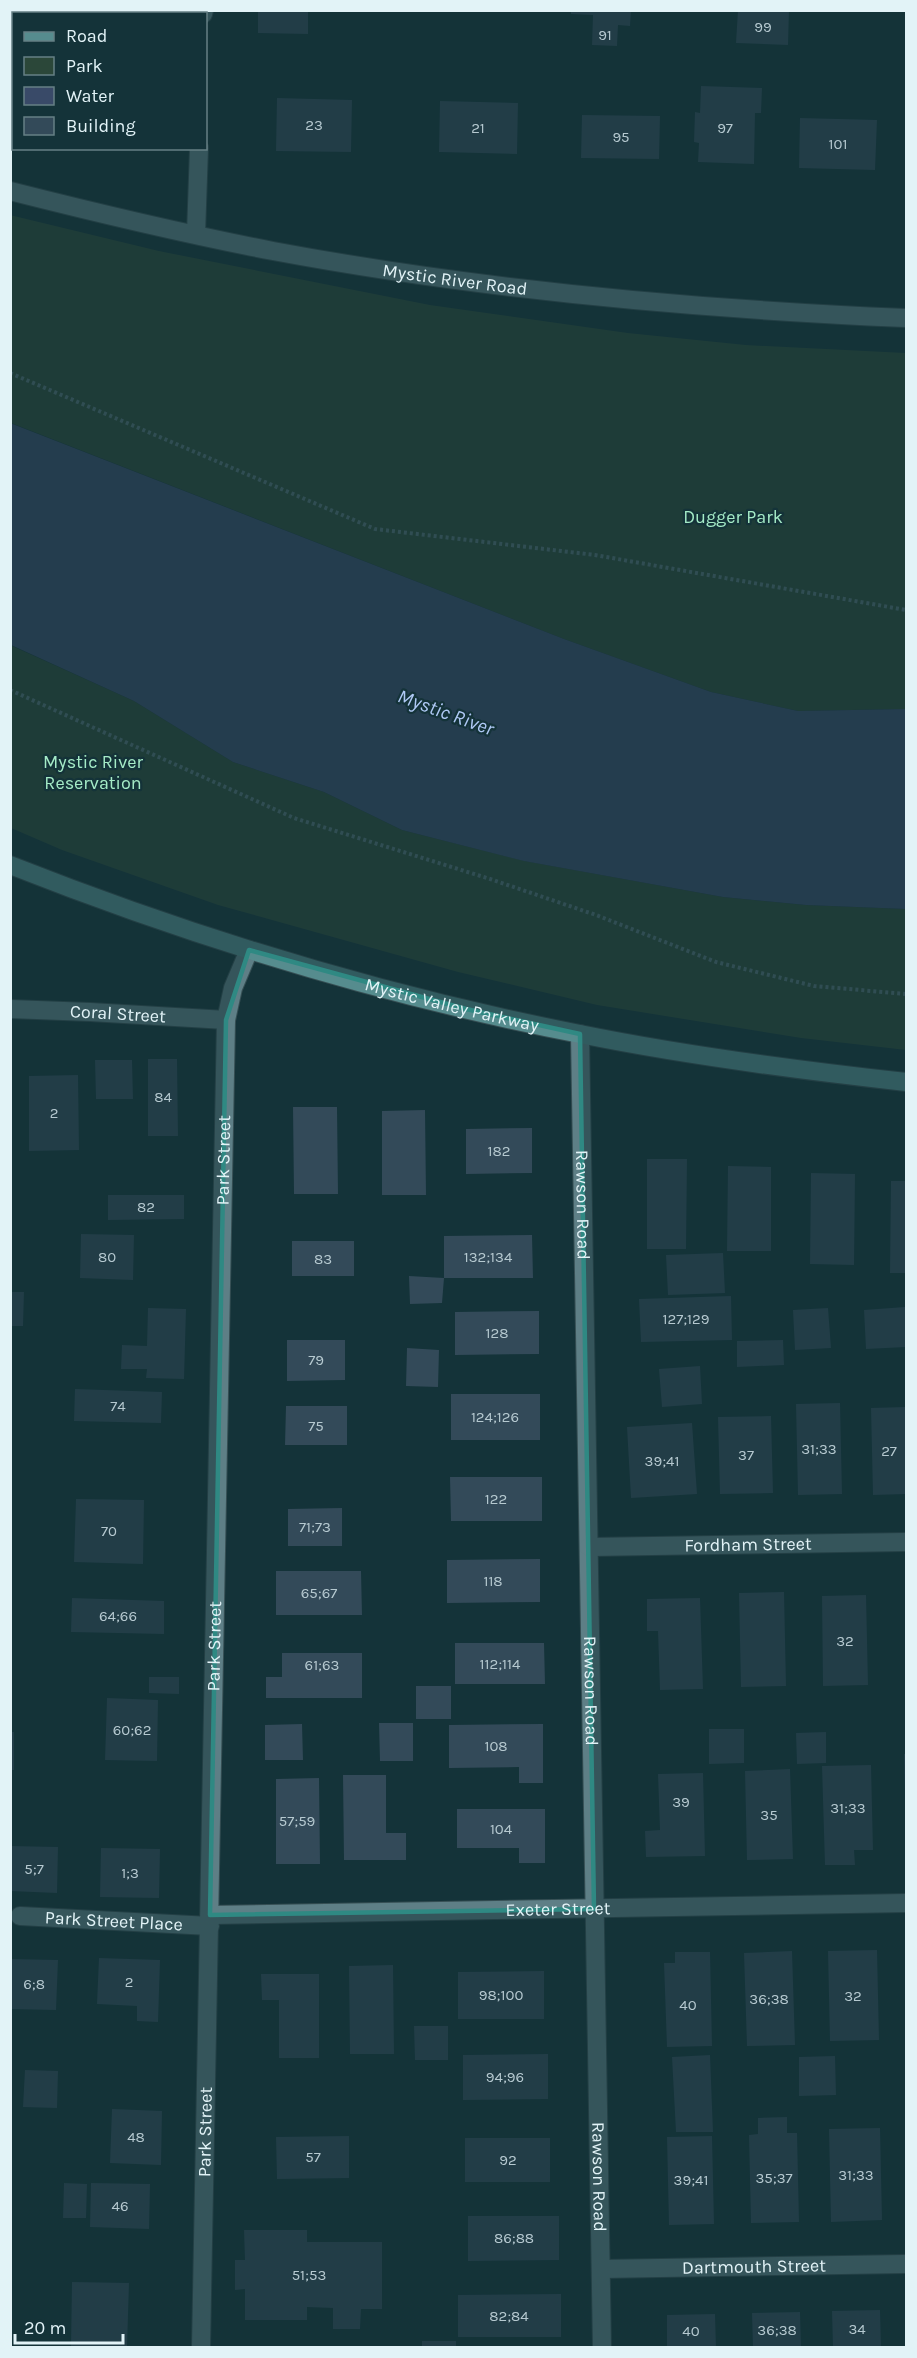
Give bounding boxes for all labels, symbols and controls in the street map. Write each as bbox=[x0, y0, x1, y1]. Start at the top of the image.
legend bbox=[12, 12, 207, 150]
house number: 99 bbox=[754, 18, 772, 36]
text: Road bbox=[66, 25, 107, 47]
house number: 91 bbox=[598, 26, 612, 44]
text: Park bbox=[66, 55, 103, 77]
text: Water bbox=[66, 85, 114, 107]
text: Building bbox=[66, 115, 136, 137]
house number: 23 bbox=[305, 116, 323, 134]
house number: 21 bbox=[471, 119, 485, 137]
house number: 97 bbox=[717, 119, 733, 137]
house number: 95 bbox=[612, 128, 630, 146]
house number: 101 bbox=[829, 135, 847, 153]
street label: Mystic River Road bbox=[381, 259, 528, 300]
park label: Dugger Park bbox=[683, 506, 783, 528]
water label: Mystic River bbox=[395, 684, 498, 741]
park label: Mystic River Reservation bbox=[43, 751, 143, 794]
street label: Mystic Valley Parkway bbox=[362, 973, 541, 1037]
street label: Coral Street bbox=[69, 1000, 167, 1027]
house number: 84 bbox=[154, 1088, 172, 1106]
house number: 2 bbox=[50, 1104, 58, 1122]
street label: Park Street bbox=[212, 1115, 235, 1206]
house number: 182 bbox=[488, 1142, 510, 1160]
street label: Rawson Road bbox=[571, 1150, 595, 1260]
house number: 82 bbox=[137, 1198, 155, 1216]
house number: 80 bbox=[98, 1248, 116, 1266]
house number: 132;134 bbox=[464, 1248, 513, 1266]
house number: 83 bbox=[314, 1250, 332, 1268]
house number: 127;129 bbox=[663, 1310, 709, 1328]
house number: 128 bbox=[486, 1324, 508, 1342]
house number: 79 bbox=[308, 1351, 324, 1369]
house number: 74 bbox=[110, 1397, 126, 1415]
house number: 124;126 bbox=[471, 1408, 519, 1426]
house number: 75 bbox=[308, 1417, 324, 1435]
house number: 31;33 bbox=[801, 1440, 837, 1458]
house number: 27 bbox=[881, 1442, 897, 1460]
house number: 37 bbox=[738, 1446, 754, 1464]
house number: 39;41 bbox=[645, 1452, 679, 1470]
house number: 122 bbox=[485, 1490, 507, 1508]
house number: 71;73 bbox=[299, 1518, 331, 1536]
house number: 70 bbox=[101, 1522, 117, 1540]
street label: Fordham Street bbox=[684, 1532, 812, 1556]
house number: 118 bbox=[483, 1572, 503, 1590]
house number: 65;67 bbox=[301, 1584, 337, 1602]
street label: Park Street bbox=[202, 1601, 226, 1691]
house number: 64;66 bbox=[99, 1607, 137, 1625]
house number: 32 bbox=[836, 1632, 854, 1650]
street label: Rawson Road bbox=[579, 1636, 603, 1746]
house number: 112;114 bbox=[480, 1655, 521, 1673]
house number: 61;63 bbox=[305, 1656, 339, 1674]
house number: 60;62 bbox=[113, 1721, 151, 1739]
house number: 108 bbox=[484, 1737, 508, 1755]
house number: 39 bbox=[672, 1793, 690, 1811]
house number: 31;33 bbox=[830, 1799, 866, 1817]
house number: 35 bbox=[760, 1806, 778, 1824]
house number: 57;59 bbox=[279, 1812, 315, 1830]
house number: 104 bbox=[490, 1820, 513, 1838]
house number: 5;7 bbox=[24, 1860, 44, 1878]
house number: 1;3 bbox=[121, 1864, 139, 1882]
street label: Exeter Street bbox=[505, 1897, 611, 1921]
street label: Park Street Place bbox=[44, 1906, 183, 1936]
house number: 2 bbox=[125, 1973, 133, 1991]
house number: 6;8 bbox=[23, 1975, 45, 1993]
house number: 98;100 bbox=[479, 1986, 523, 2004]
house number: 32 bbox=[844, 1987, 862, 2005]
house number: 36;38 bbox=[749, 1990, 789, 2008]
house number: 40 bbox=[679, 1996, 697, 2014]
house number: 94;96 bbox=[486, 2068, 524, 2086]
street label: Park Street bbox=[193, 2086, 217, 2177]
street label: Rawson Road bbox=[587, 2122, 611, 2232]
house number: 48 bbox=[127, 2128, 145, 2146]
house number: 57 bbox=[305, 2148, 321, 2166]
house number: 92 bbox=[499, 2151, 517, 2169]
house number: 31;33 bbox=[838, 2166, 874, 2184]
house number: 35;37 bbox=[755, 2169, 793, 2187]
house number: 39;41 bbox=[674, 2171, 708, 2189]
house number: 46 bbox=[112, 2197, 128, 2215]
house number: 86;88 bbox=[494, 2229, 534, 2247]
street label: Dartmouth Street bbox=[682, 2254, 826, 2279]
house number: 51;53 bbox=[292, 2266, 326, 2284]
scale bar bbox=[15, 2307, 123, 2345]
house number: 82;84 bbox=[489, 2307, 529, 2325]
text: 20 m bbox=[24, 2317, 66, 2339]
house number: 34 bbox=[848, 2320, 866, 2338]
house number: 36;38 bbox=[757, 2321, 797, 2339]
house number: 40 bbox=[682, 2322, 700, 2340]

